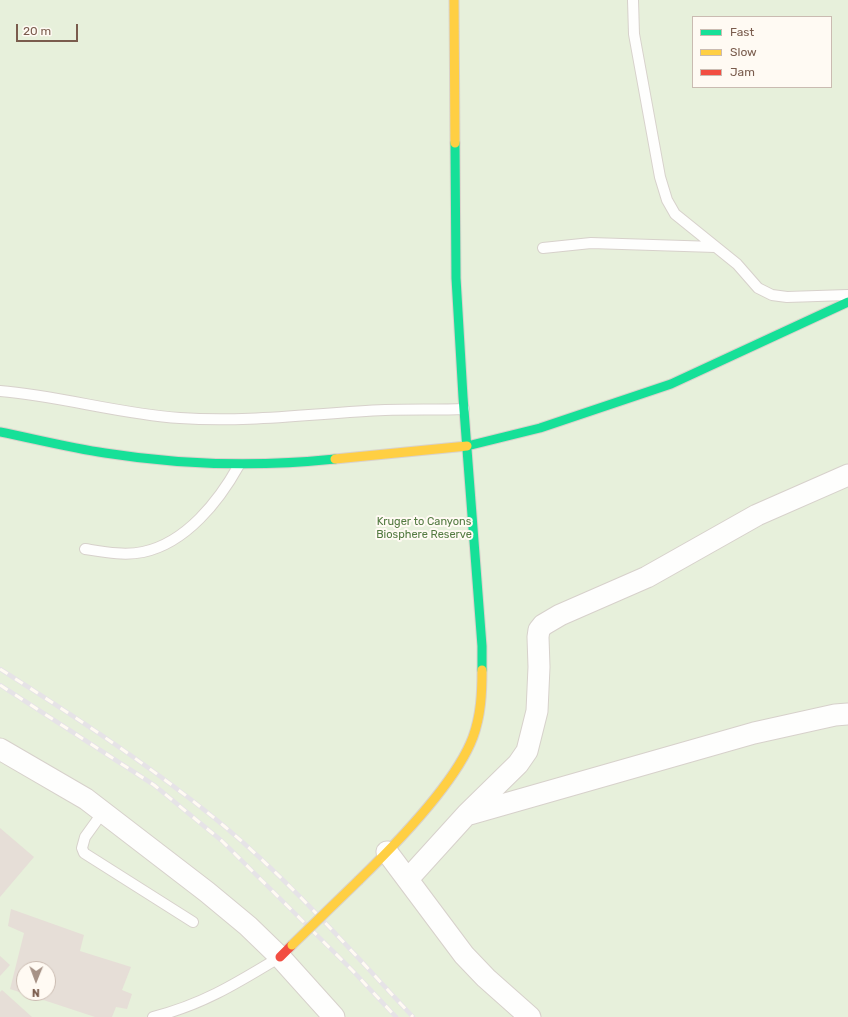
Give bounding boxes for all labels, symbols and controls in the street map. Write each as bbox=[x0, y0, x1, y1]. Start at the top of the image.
scale bar bbox=[18, 16, 80, 42]
legend bbox=[692, 16, 832, 88]
text: 20 m bbox=[23, 24, 51, 38]
text: Fast bbox=[730, 25, 754, 39]
text: Slow bbox=[730, 45, 757, 59]
text: Jam bbox=[730, 65, 755, 79]
park label: Kruger to Canyons Biosphere Reserve bbox=[376, 515, 472, 541]
north arrow bbox=[16, 961, 56, 1001]
text: N bbox=[32, 986, 40, 999]

